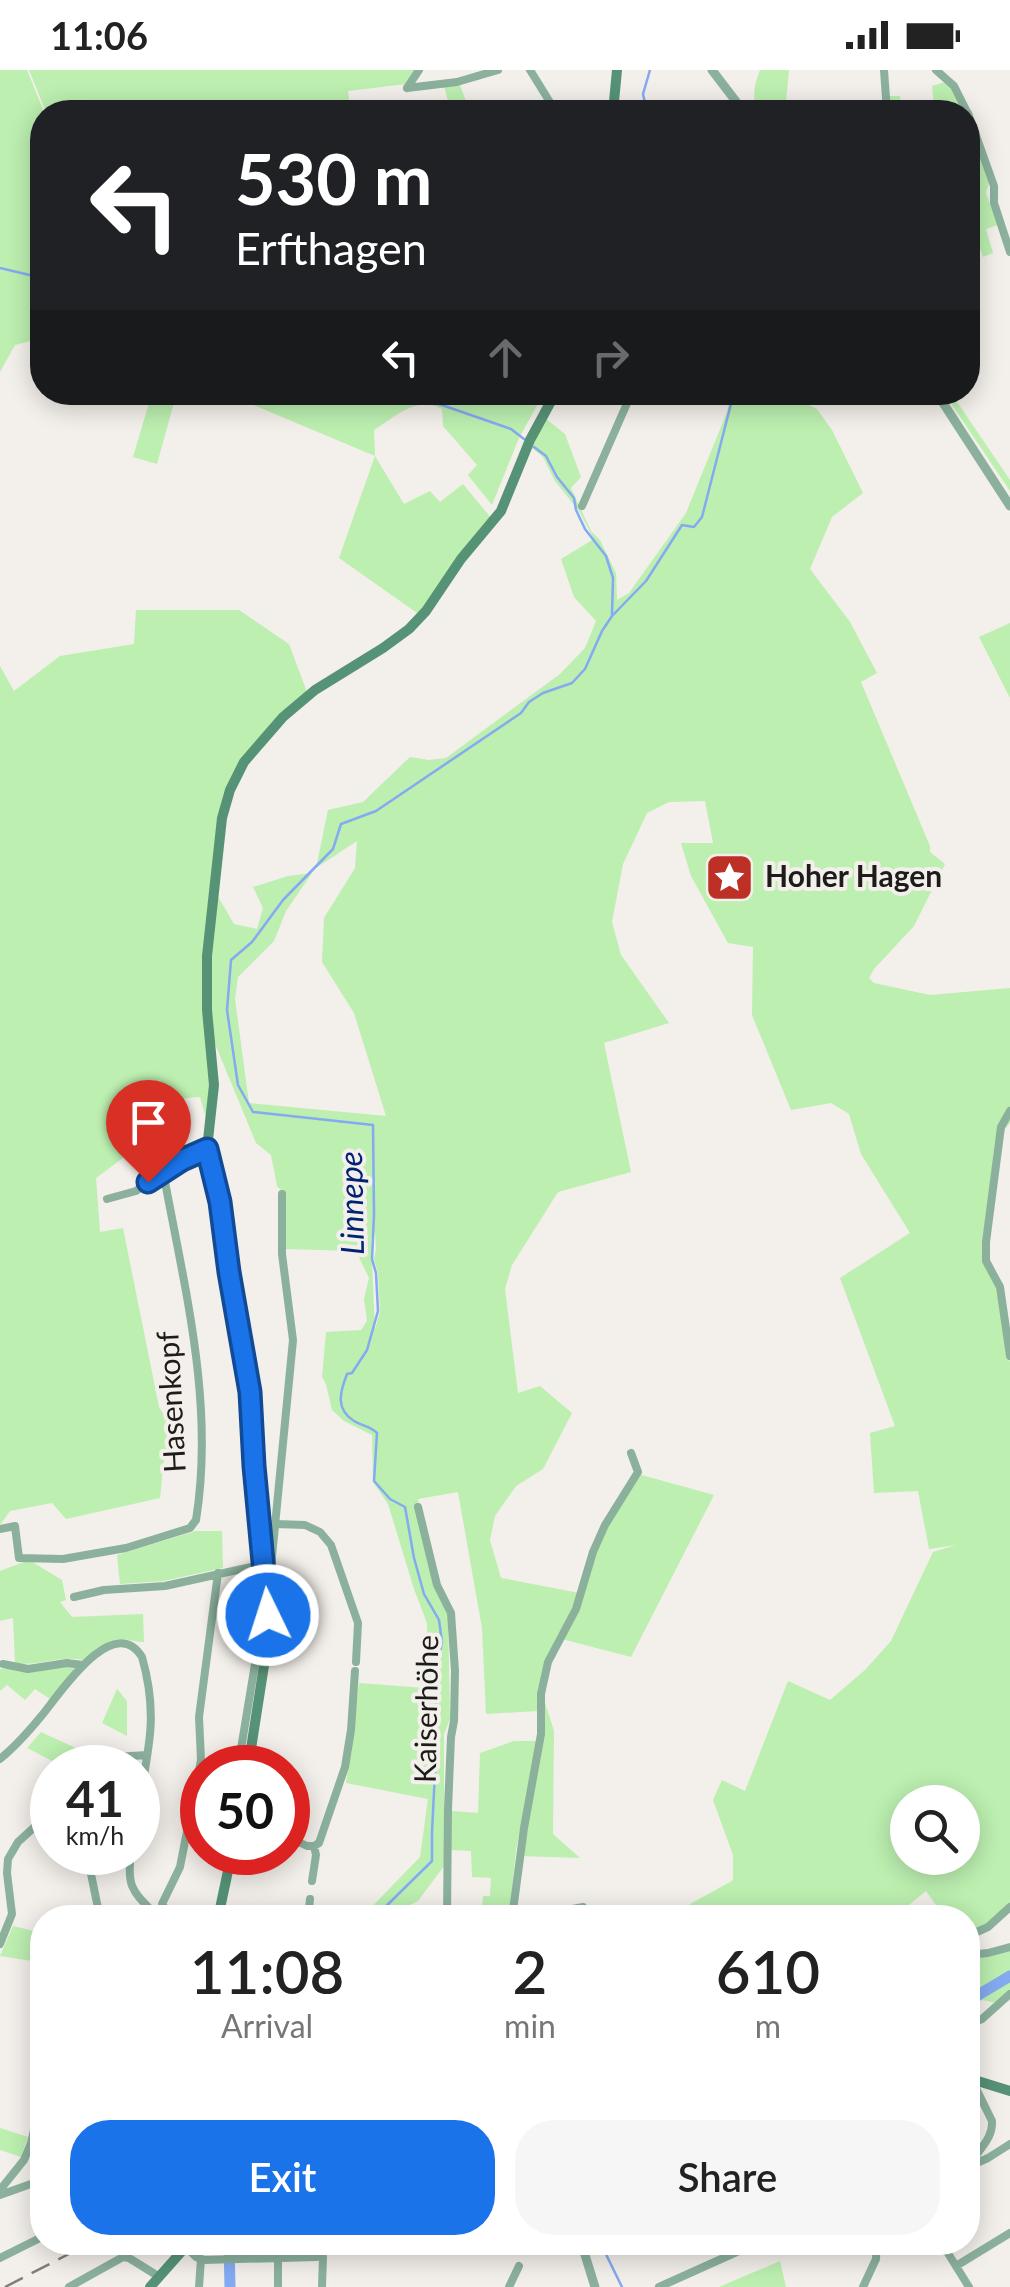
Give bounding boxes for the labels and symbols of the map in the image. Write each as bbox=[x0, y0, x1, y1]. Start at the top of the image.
place icon: Hoher Hagen bbox=[704, 851, 756, 903]
place label: Hoher Hagen bbox=[765, 857, 942, 893]
pin bbox=[106, 1080, 191, 1183]
water label: Linnepe bbox=[330, 1151, 371, 1255]
street label: Hasenkopf bbox=[148, 1330, 192, 1474]
position arrow bbox=[216, 1563, 320, 1667]
street label: Kaiserhöhe bbox=[406, 1635, 444, 1783]
speed limit sign: 50 bbox=[180, 1745, 310, 1875]

